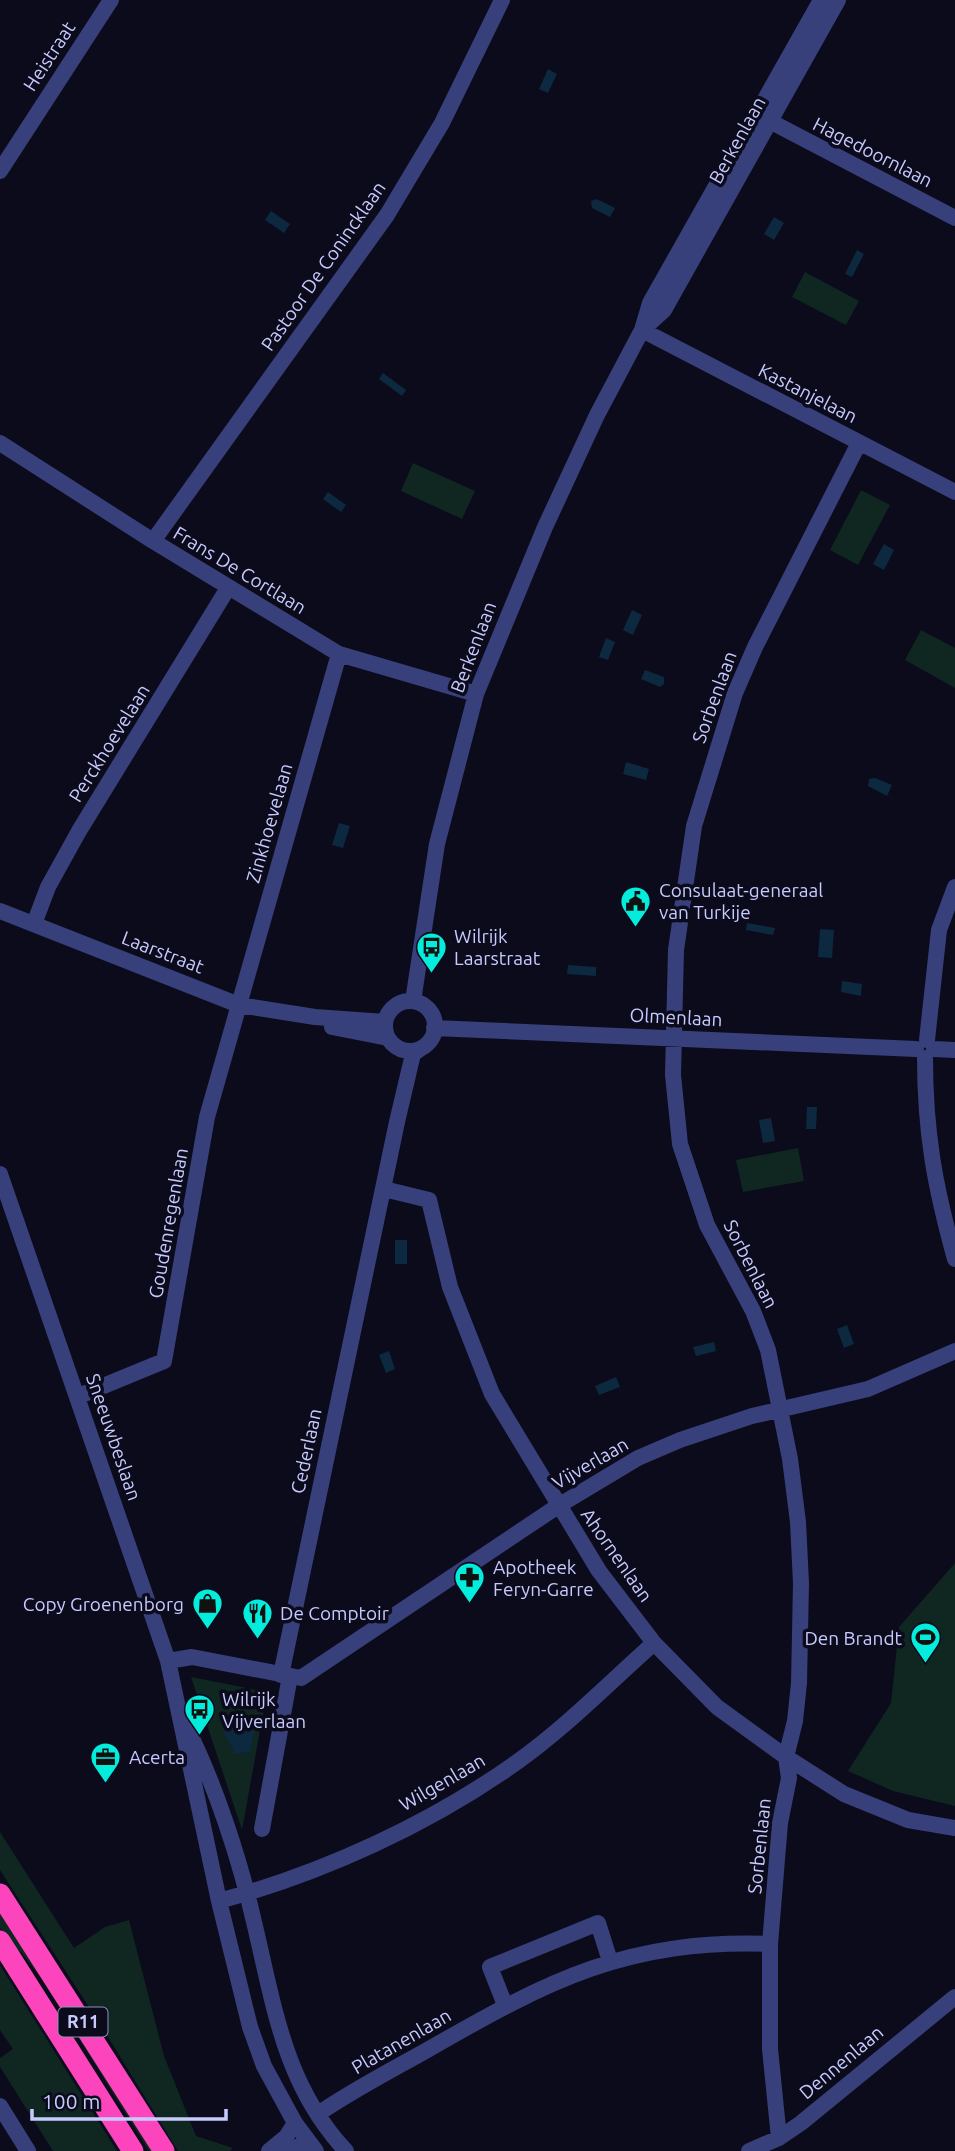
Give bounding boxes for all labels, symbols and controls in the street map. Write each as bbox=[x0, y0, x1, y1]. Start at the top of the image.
street label: Heistraat bbox=[18, 17, 80, 95]
street label: Berkenlaan bbox=[704, 93, 770, 187]
street label: Hagedoornlaan bbox=[810, 112, 936, 192]
street label: Pastoor De Conincklaan bbox=[256, 177, 390, 355]
street label: Kastanjelaan bbox=[755, 359, 861, 427]
street label: Frans De Cortlaan bbox=[170, 522, 310, 618]
street label: Berkenlaan bbox=[446, 598, 500, 696]
street label: Sorbenlaan bbox=[687, 648, 741, 746]
street label: Perckhoevelaan bbox=[64, 680, 154, 806]
street label: Zinkhoevelaan bbox=[241, 761, 297, 885]
place label: Consulaat-generaal van Turkije bbox=[659, 879, 823, 923]
public building icon: Consulaat-generaal van Turkije bbox=[619, 884, 653, 928]
place label: Wilrijk Laarstraat bbox=[454, 925, 541, 969]
street label: Laarstraat bbox=[119, 926, 208, 978]
bus stop icon: Wilrijk Laarstraat bbox=[414, 930, 448, 974]
street label: Olmenlaan bbox=[629, 1004, 723, 1030]
street label: Goudenregenlaan bbox=[144, 1146, 192, 1300]
street label: Sorbenlaan bbox=[719, 1216, 783, 1312]
street label: Sneeuwbeslaan bbox=[82, 1371, 146, 1503]
street label: Cederlaan bbox=[286, 1406, 326, 1496]
street label: Vijverlaan bbox=[548, 1432, 632, 1494]
street label: Ahornenlaan bbox=[577, 1504, 657, 1606]
place label: Apotheek Feryn-Garre bbox=[493, 1556, 594, 1600]
pharmacy icon: Apotheek Feryn-Garre bbox=[453, 1561, 487, 1605]
shop icon: Copy Groenenborg bbox=[190, 1587, 224, 1631]
place label: Copy Groenenborg bbox=[23, 1593, 184, 1615]
restaurant icon: De Comptoir bbox=[240, 1596, 274, 1640]
place label: De Comptoir bbox=[280, 1602, 389, 1624]
sports icon: Den Brandt bbox=[908, 1621, 942, 1665]
place label: Den Brandt bbox=[804, 1627, 903, 1649]
place label: Wilrijk Vijverlaan bbox=[222, 1688, 306, 1732]
bus stop icon: Wilrijk Vijverlaan bbox=[182, 1693, 216, 1737]
office icon: Acerta bbox=[89, 1740, 123, 1784]
place label: Acerta bbox=[129, 1746, 185, 1768]
street label: Wilgenlaan bbox=[395, 1749, 489, 1815]
street label: Sorbenlaan bbox=[743, 1797, 775, 1895]
street label: Platanenlaan bbox=[347, 2004, 455, 2078]
road number: R11 bbox=[58, 2008, 108, 2036]
street label: Dennenlaan bbox=[795, 2021, 887, 2103]
scale bar bbox=[32, 2078, 226, 2122]
text: 100 m bbox=[42, 2089, 100, 2113]

